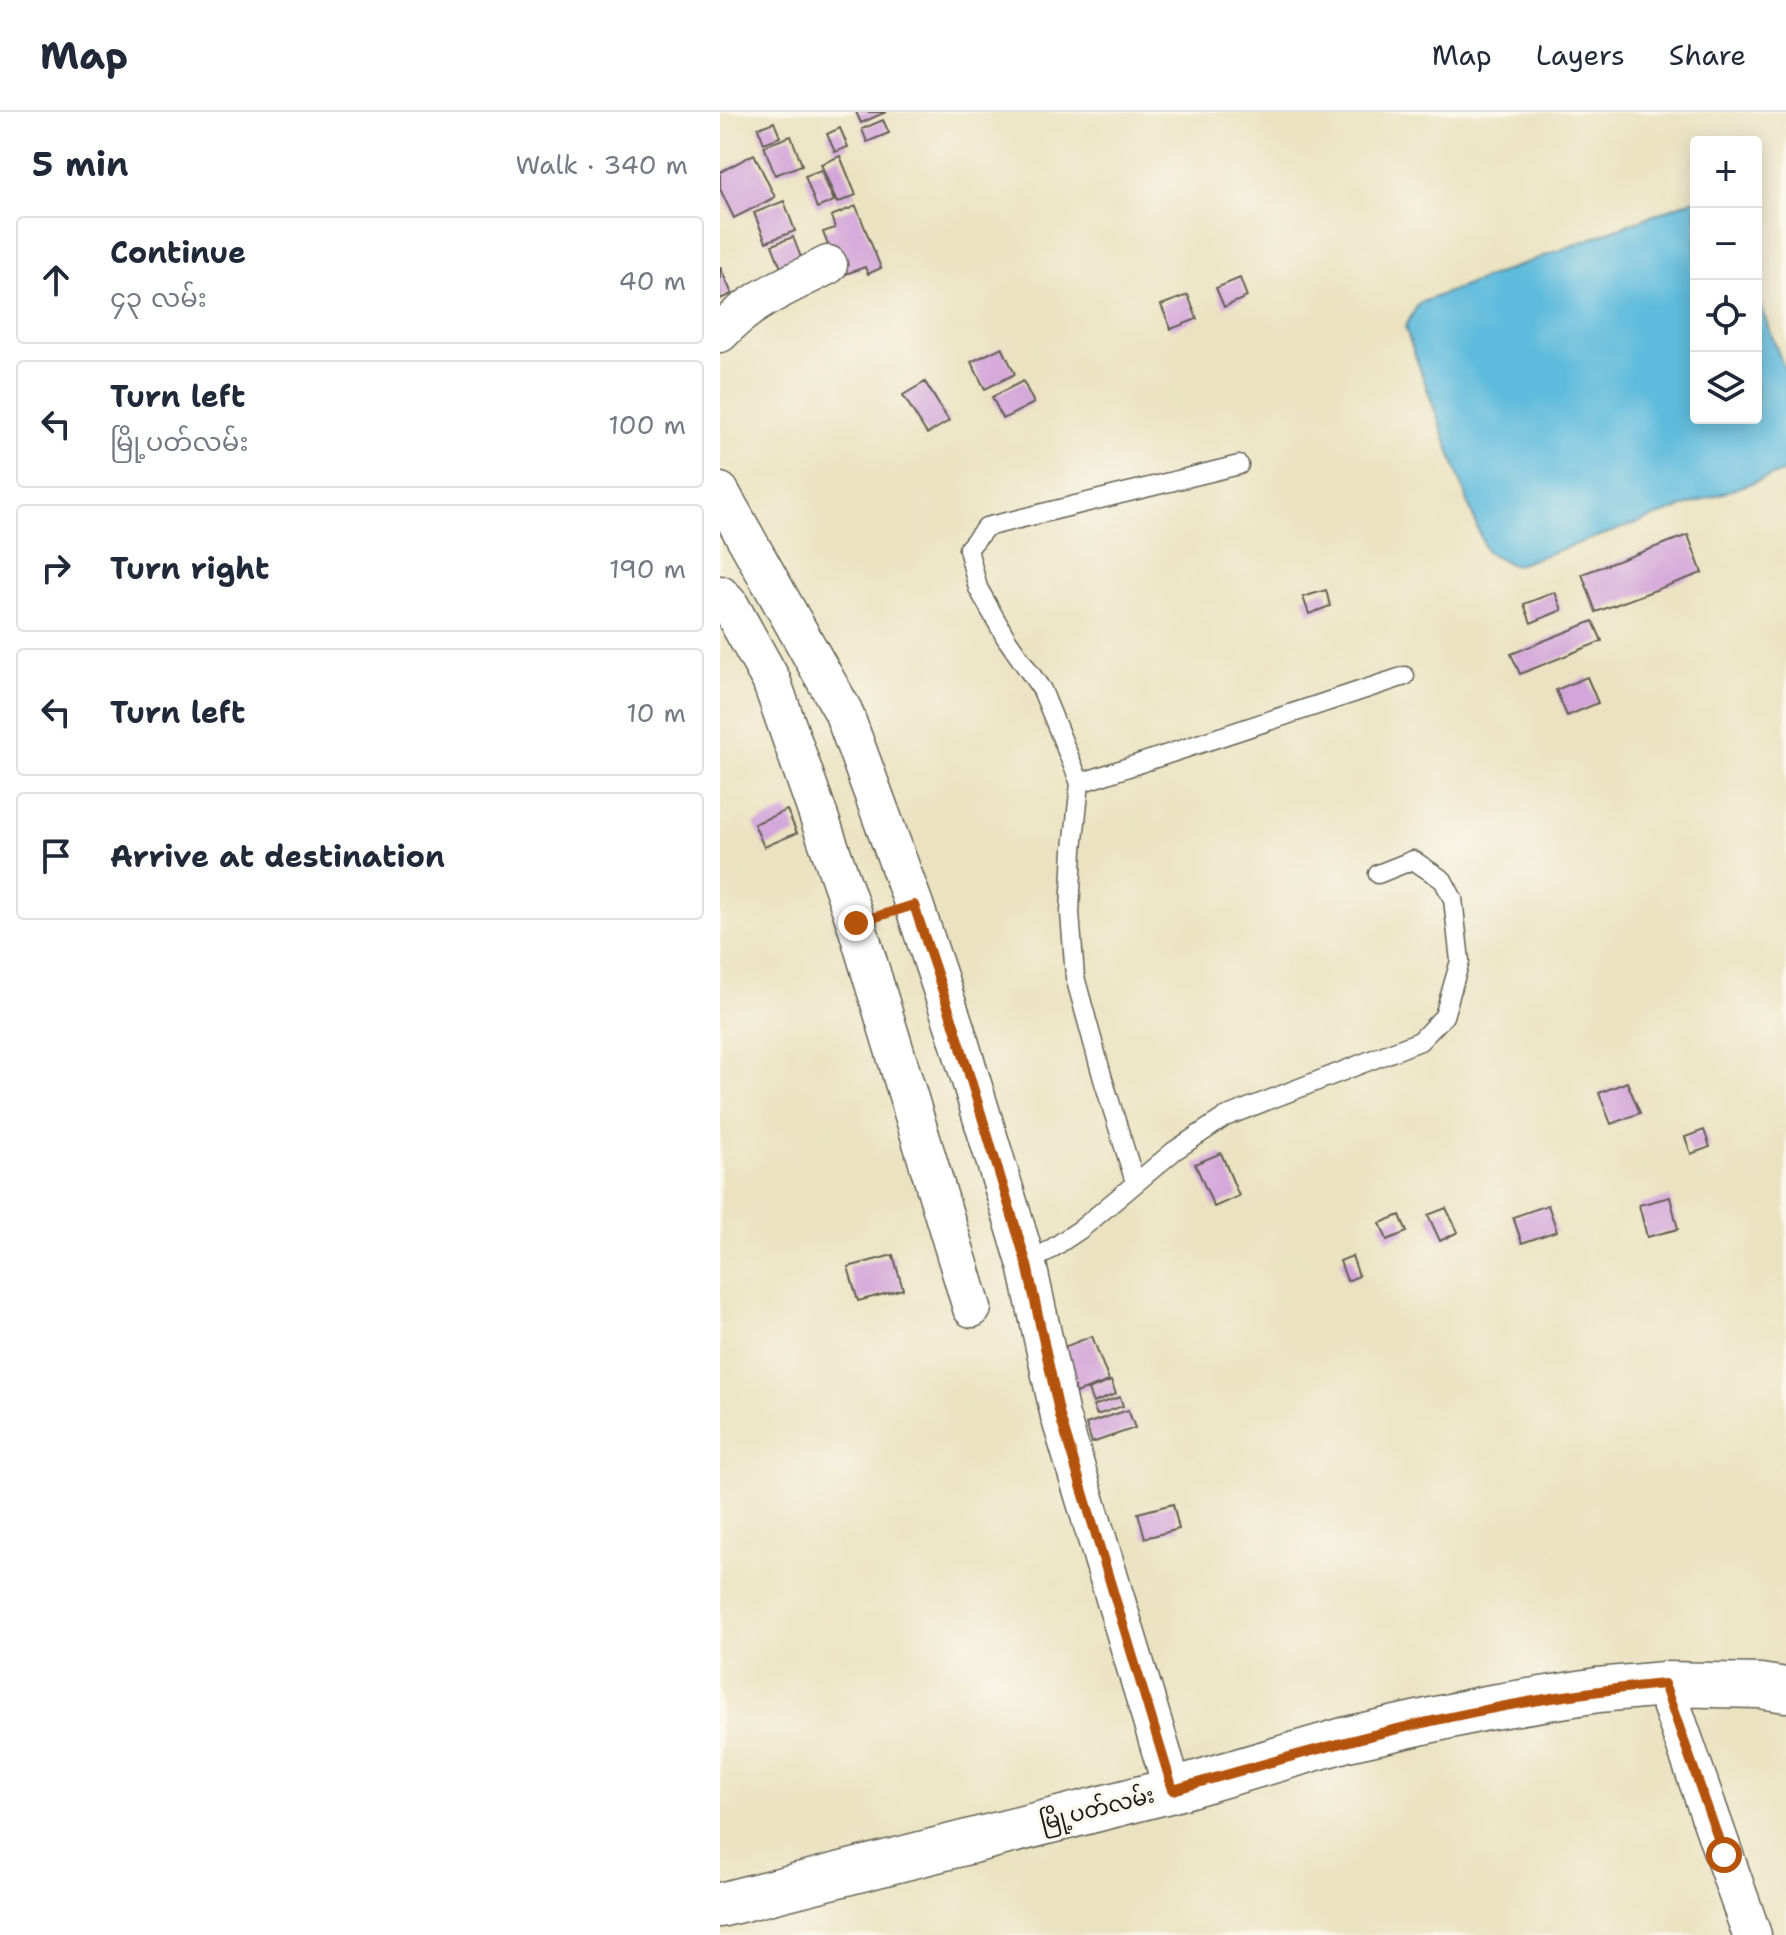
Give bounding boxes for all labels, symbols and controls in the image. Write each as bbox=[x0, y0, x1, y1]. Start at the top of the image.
text: Map bbox=[40, 30, 128, 81]
text: Map bbox=[1432, 36, 1492, 74]
text: Layers bbox=[1536, 36, 1625, 74]
text: Share bbox=[1669, 36, 1746, 74]
map controls bbox=[1690, 136, 1762, 424]
button: + bbox=[1690, 136, 1762, 208]
text: 5 min bbox=[32, 141, 129, 187]
text: Walk · 340 m bbox=[515, 147, 688, 182]
button: − bbox=[1690, 208, 1762, 280]
text: Continue bbox=[110, 232, 246, 273]
icon: ahead bbox=[34, 258, 78, 302]
text: 40 m bbox=[619, 263, 686, 298]
text: ၄၃ လမ်း bbox=[110, 280, 207, 315]
button: locate bbox=[1690, 280, 1762, 352]
button: layers bbox=[1690, 352, 1762, 424]
text: Turn left bbox=[110, 376, 245, 417]
icon: left bbox=[34, 402, 78, 446]
text: 100 m bbox=[608, 407, 686, 442]
text: မြို့ပတ်လမ်း bbox=[110, 424, 248, 459]
icon: right bbox=[34, 546, 78, 590]
text: Turn right bbox=[110, 548, 269, 589]
text: 190 m bbox=[609, 551, 686, 586]
icon: left bbox=[34, 690, 78, 734]
text: Turn left bbox=[110, 692, 245, 733]
text: 10 m bbox=[626, 695, 686, 730]
icon: arrive bbox=[34, 834, 78, 878]
text: Arrive at destination bbox=[110, 836, 445, 877]
route end bbox=[838, 905, 874, 941]
street label: မြို့ပတ်လမ်း bbox=[1037, 1779, 1158, 1840]
route start bbox=[1706, 1837, 1742, 1873]

